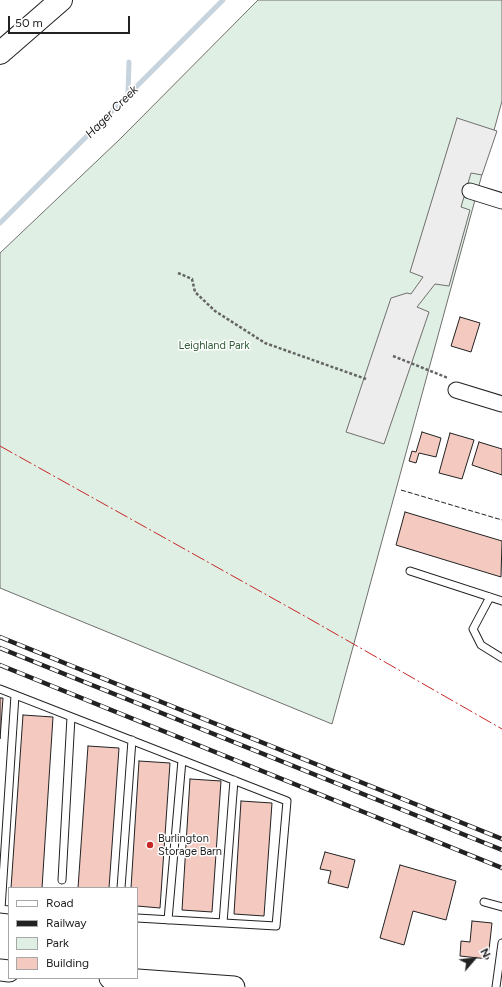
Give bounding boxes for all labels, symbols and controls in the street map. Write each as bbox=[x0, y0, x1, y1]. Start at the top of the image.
scale bar bbox=[10, 8, 132, 34]
text: 50 m bbox=[15, 16, 43, 30]
water label: Hager Creek bbox=[83, 83, 141, 141]
park label: Leighland Park bbox=[178, 339, 250, 353]
place label: Burlington Storage Barn bbox=[158, 832, 222, 858]
marker: Burlington Storage Barn bbox=[145, 840, 155, 850]
legend bbox=[8, 887, 138, 979]
text: Road bbox=[46, 896, 74, 910]
text: Railway bbox=[46, 916, 87, 930]
text: Park bbox=[46, 936, 69, 950]
north arrow bbox=[454, 939, 494, 979]
text: N bbox=[477, 946, 493, 960]
text: Building bbox=[46, 956, 89, 970]

